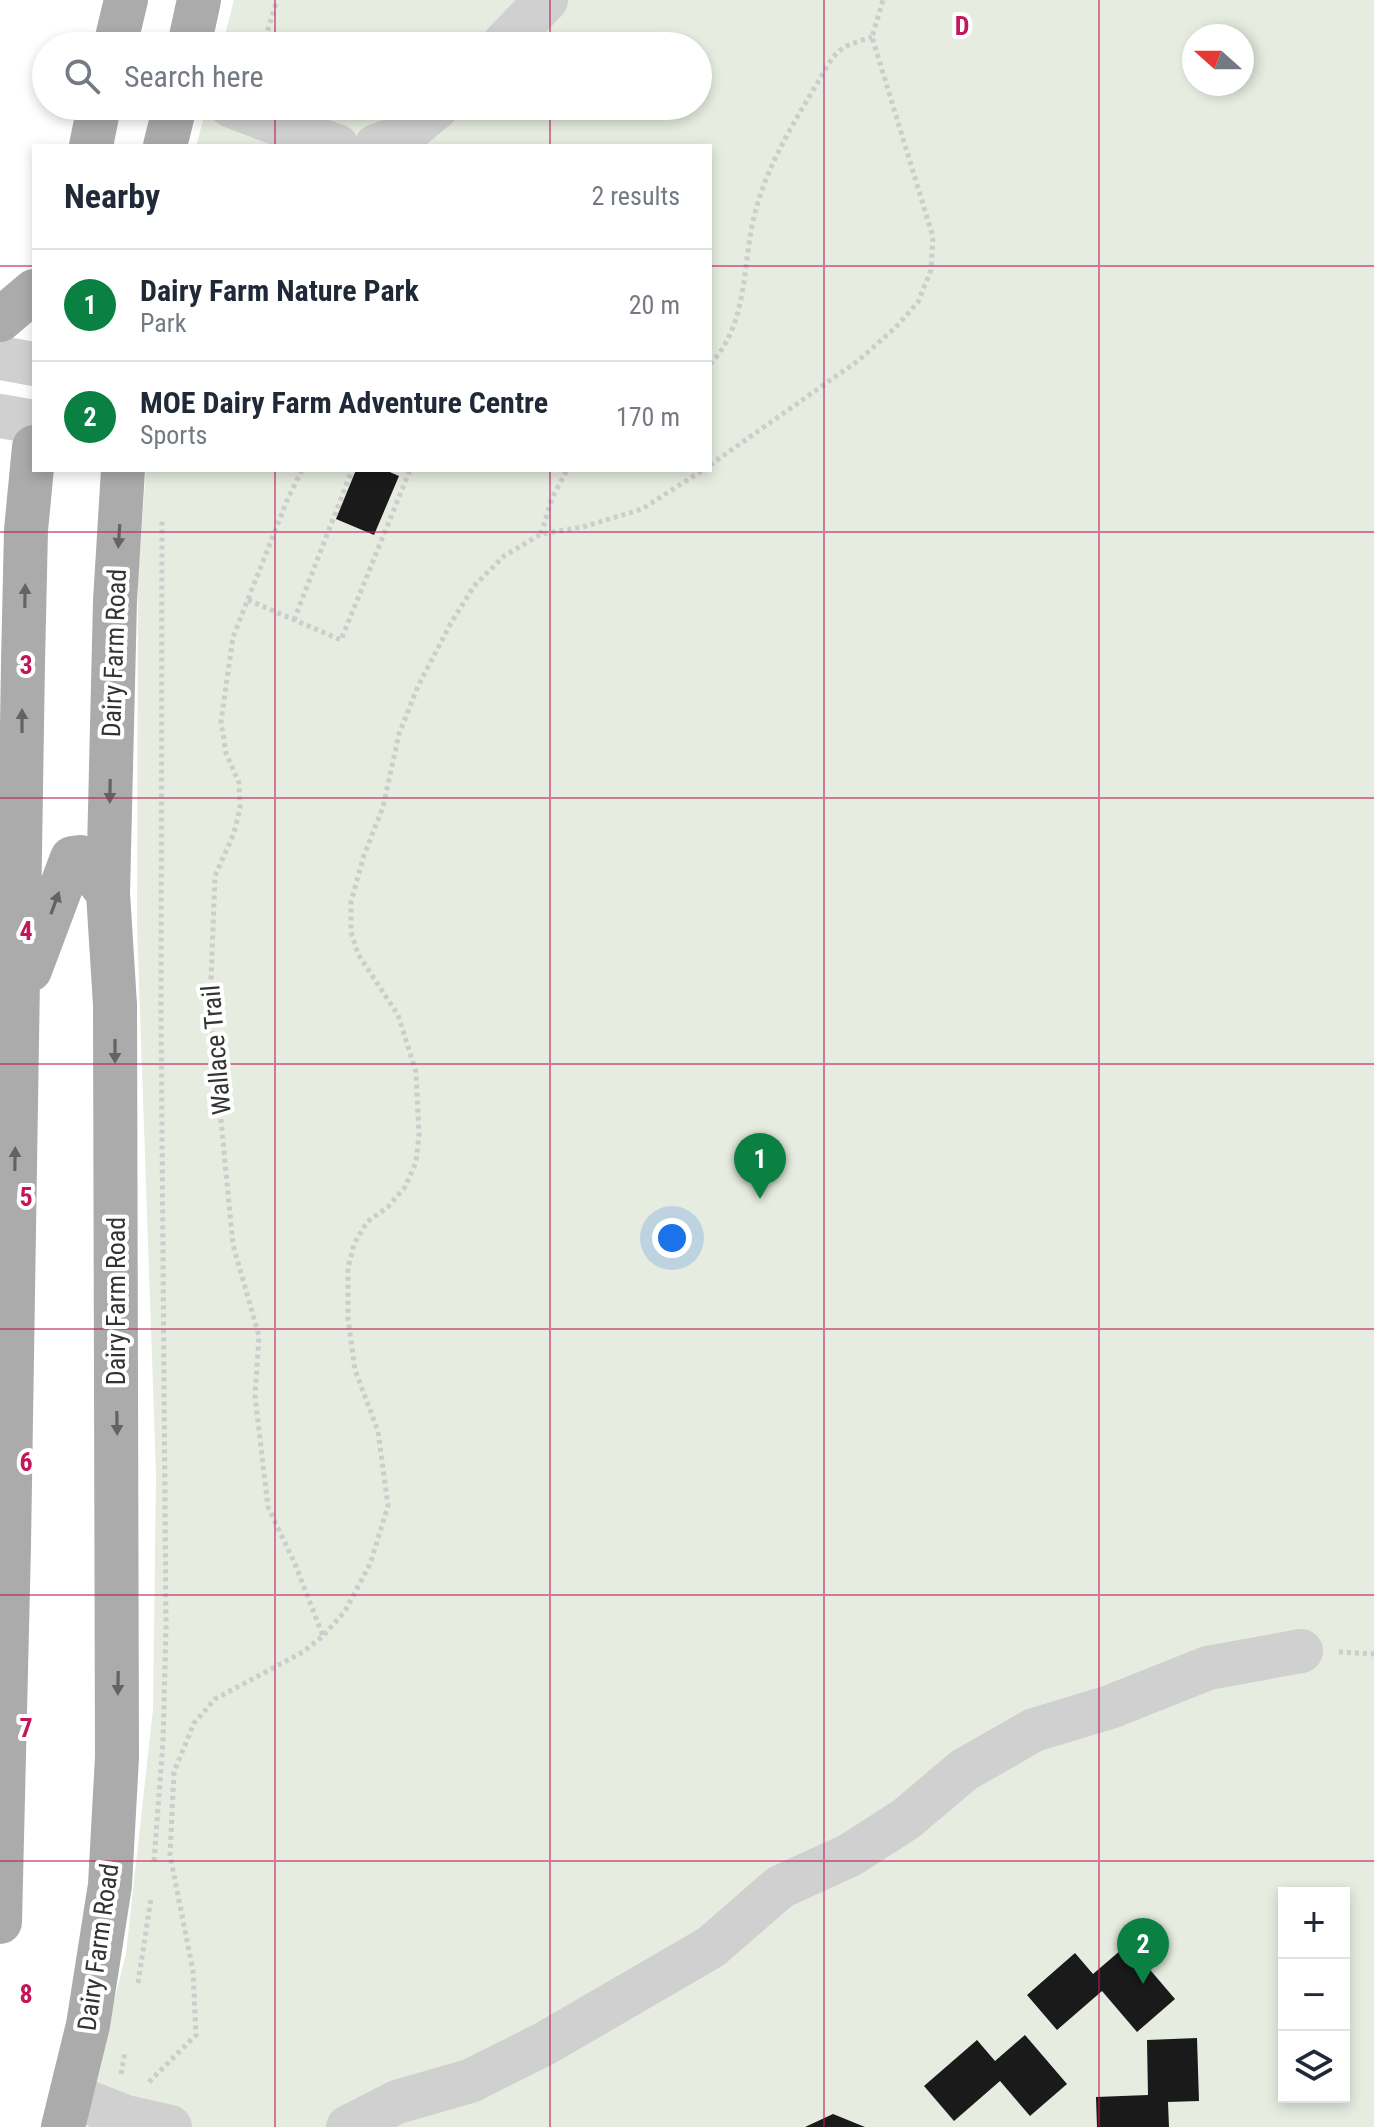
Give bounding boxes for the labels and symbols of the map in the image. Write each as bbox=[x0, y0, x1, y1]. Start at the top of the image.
text: D bbox=[955, 11, 969, 41]
north arrow bbox=[1182, 24, 1254, 96]
one-way arrow bbox=[112, 524, 125, 549]
street label: Dairy Farm Road bbox=[96, 568, 132, 738]
one-way arrow bbox=[18, 583, 31, 608]
text: 3 bbox=[19, 650, 33, 680]
one-way arrow bbox=[16, 708, 28, 733]
one-way arrow bbox=[104, 779, 116, 804]
one-way arrow bbox=[49, 891, 62, 915]
text: 4 bbox=[19, 916, 33, 946]
street label: Wallace Trail bbox=[195, 984, 237, 1116]
one-way arrow bbox=[109, 1039, 121, 1064]
pin: 1 bbox=[734, 1133, 786, 1199]
one-way arrow bbox=[9, 1146, 21, 1171]
text: 5 bbox=[19, 1182, 33, 1212]
street label: Dairy Farm Road bbox=[101, 1217, 131, 1385]
your location bbox=[652, 1218, 692, 1258]
one-way arrow bbox=[111, 1411, 123, 1436]
text: 6 bbox=[19, 1447, 33, 1477]
one-way arrow bbox=[112, 1671, 124, 1696]
text: 7 bbox=[19, 1713, 33, 1743]
street label: Dairy Farm Road bbox=[71, 1862, 125, 2032]
pin: 2 bbox=[1117, 1918, 1169, 1984]
text: 8 bbox=[19, 1979, 33, 2009]

